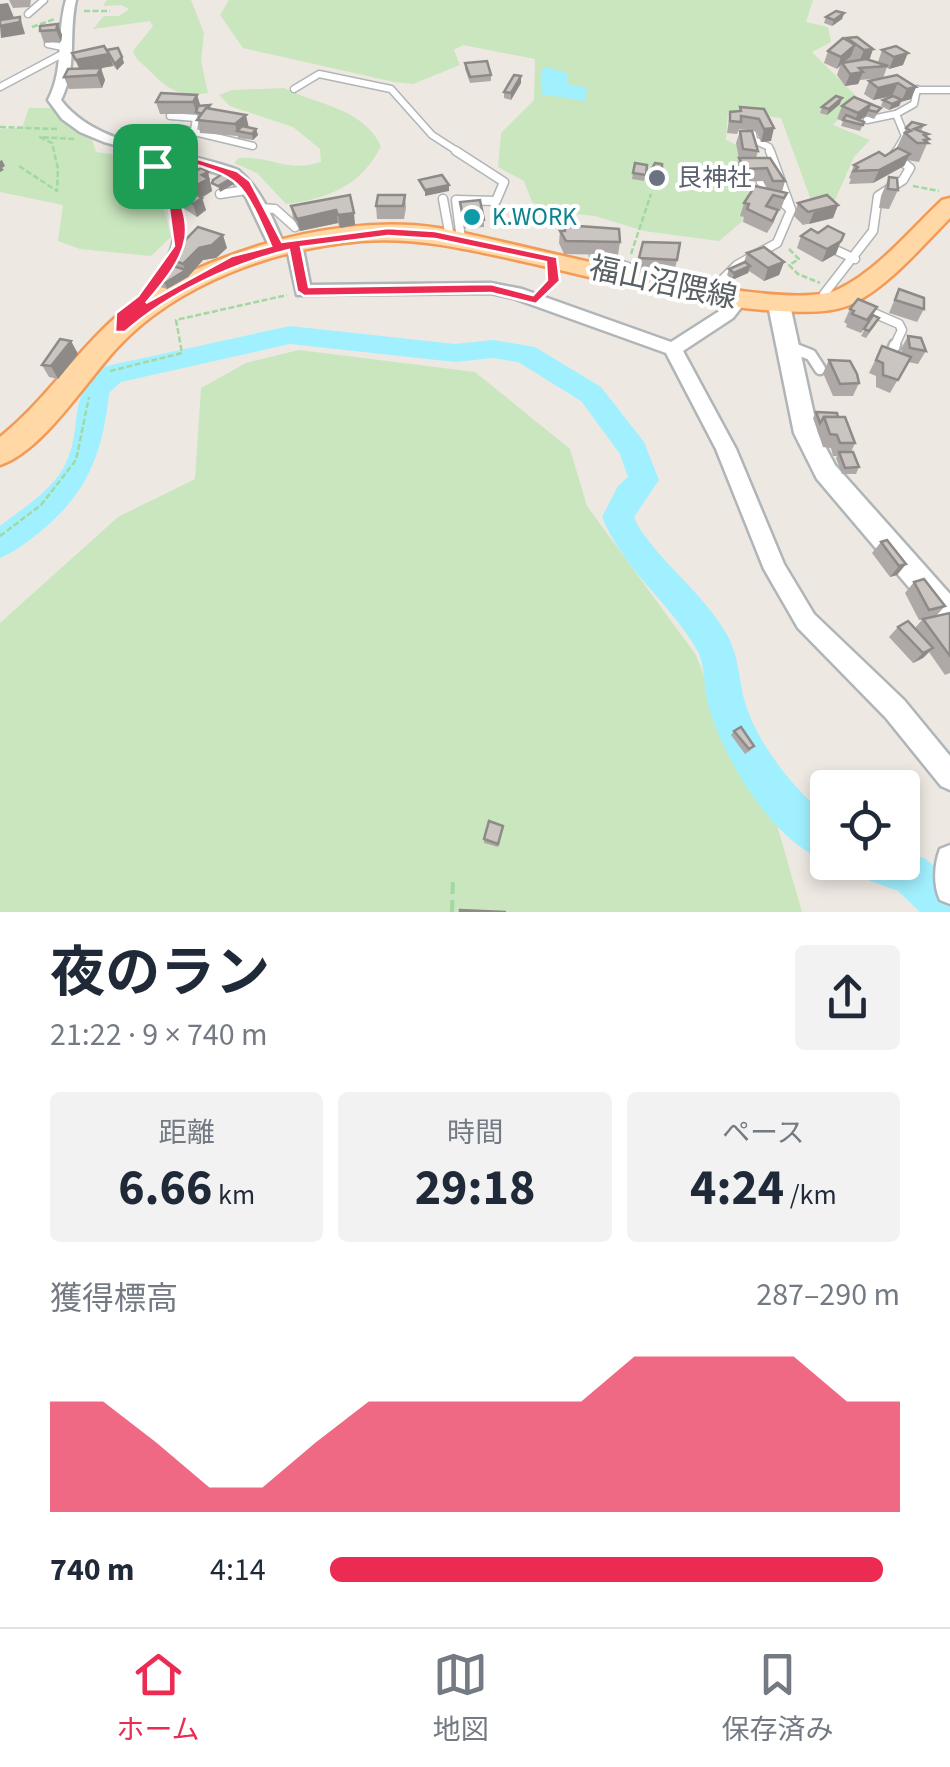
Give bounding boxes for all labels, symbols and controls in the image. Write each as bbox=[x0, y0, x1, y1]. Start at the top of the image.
pin bbox=[113, 124, 198, 209]
icon: arrive bbox=[128, 139, 183, 194]
place label: 艮神社 bbox=[677, 160, 752, 196]
marker: 艮神社 bbox=[646, 167, 668, 189]
place label: K.WORK bbox=[492, 199, 577, 235]
marker: K.WORK bbox=[461, 206, 483, 228]
street label: 福山沼隈線 bbox=[585, 246, 741, 320]
map controls bbox=[810, 770, 920, 880]
button: locate bbox=[810, 770, 920, 880]
text: 夜のラン bbox=[50, 935, 270, 1013]
button: share bbox=[795, 945, 900, 1050]
text: 21:22 · 9 × 740 m bbox=[50, 1012, 268, 1058]
text: 距離 bbox=[159, 1113, 215, 1153]
text: 時間 bbox=[447, 1113, 503, 1153]
text: ペース bbox=[722, 1113, 805, 1153]
text: 6.66 bbox=[118, 1153, 212, 1224]
text: 29:18 bbox=[415, 1153, 535, 1224]
text: 4:24 bbox=[690, 1153, 784, 1224]
text: km bbox=[212, 1175, 255, 1215]
text: /km bbox=[784, 1175, 837, 1215]
text: 287–290 m bbox=[756, 1272, 900, 1318]
text: 獲得標高 bbox=[50, 1276, 178, 1322]
text: 740 m bbox=[50, 1547, 135, 1593]
text: 4:14 bbox=[210, 1547, 266, 1593]
tab: ホーム bbox=[116, 1647, 200, 1750]
tab: 地図 bbox=[433, 1647, 489, 1750]
tab: 保存済み bbox=[721, 1647, 834, 1750]

